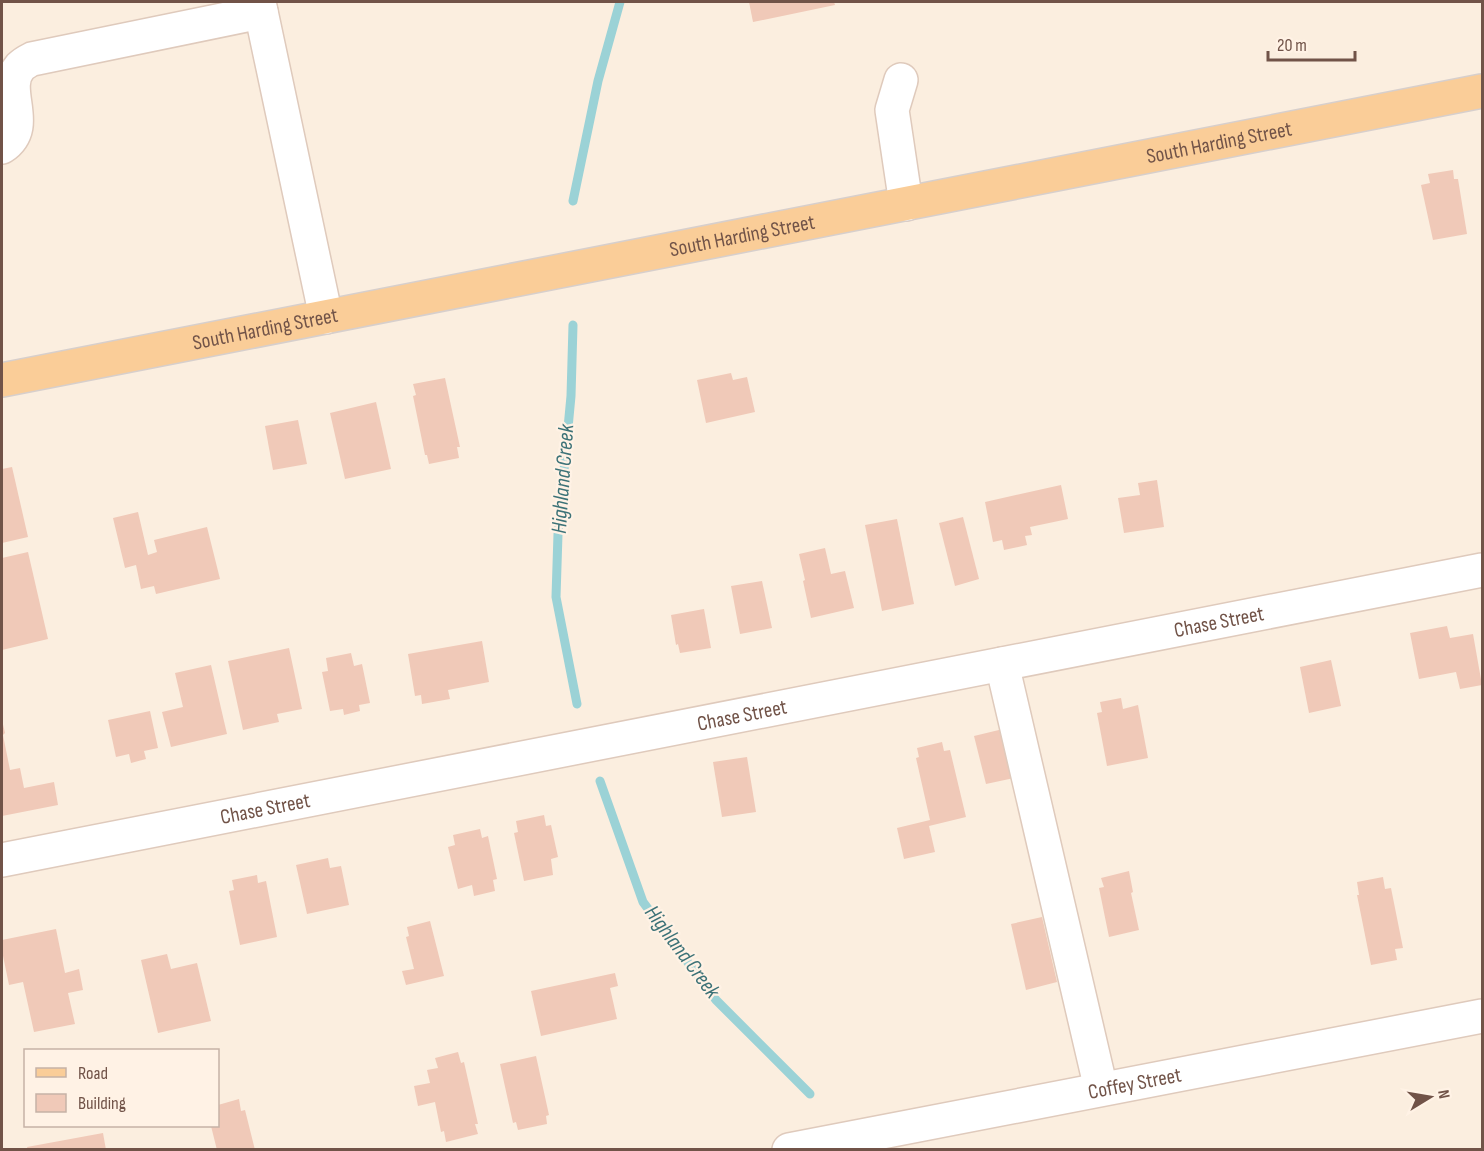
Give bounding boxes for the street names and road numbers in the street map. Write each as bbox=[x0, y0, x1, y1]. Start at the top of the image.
street label: South Harding Street bbox=[1144, 116, 1294, 169]
street label: South Harding Street bbox=[667, 209, 817, 262]
street label: South Harding Street bbox=[190, 302, 340, 355]
street label: Chase Street bbox=[1172, 601, 1266, 643]
street label: Chase Street bbox=[695, 694, 789, 736]
street label: Chase Street bbox=[218, 787, 312, 829]
street label: Coffey Street bbox=[1086, 1062, 1183, 1104]

